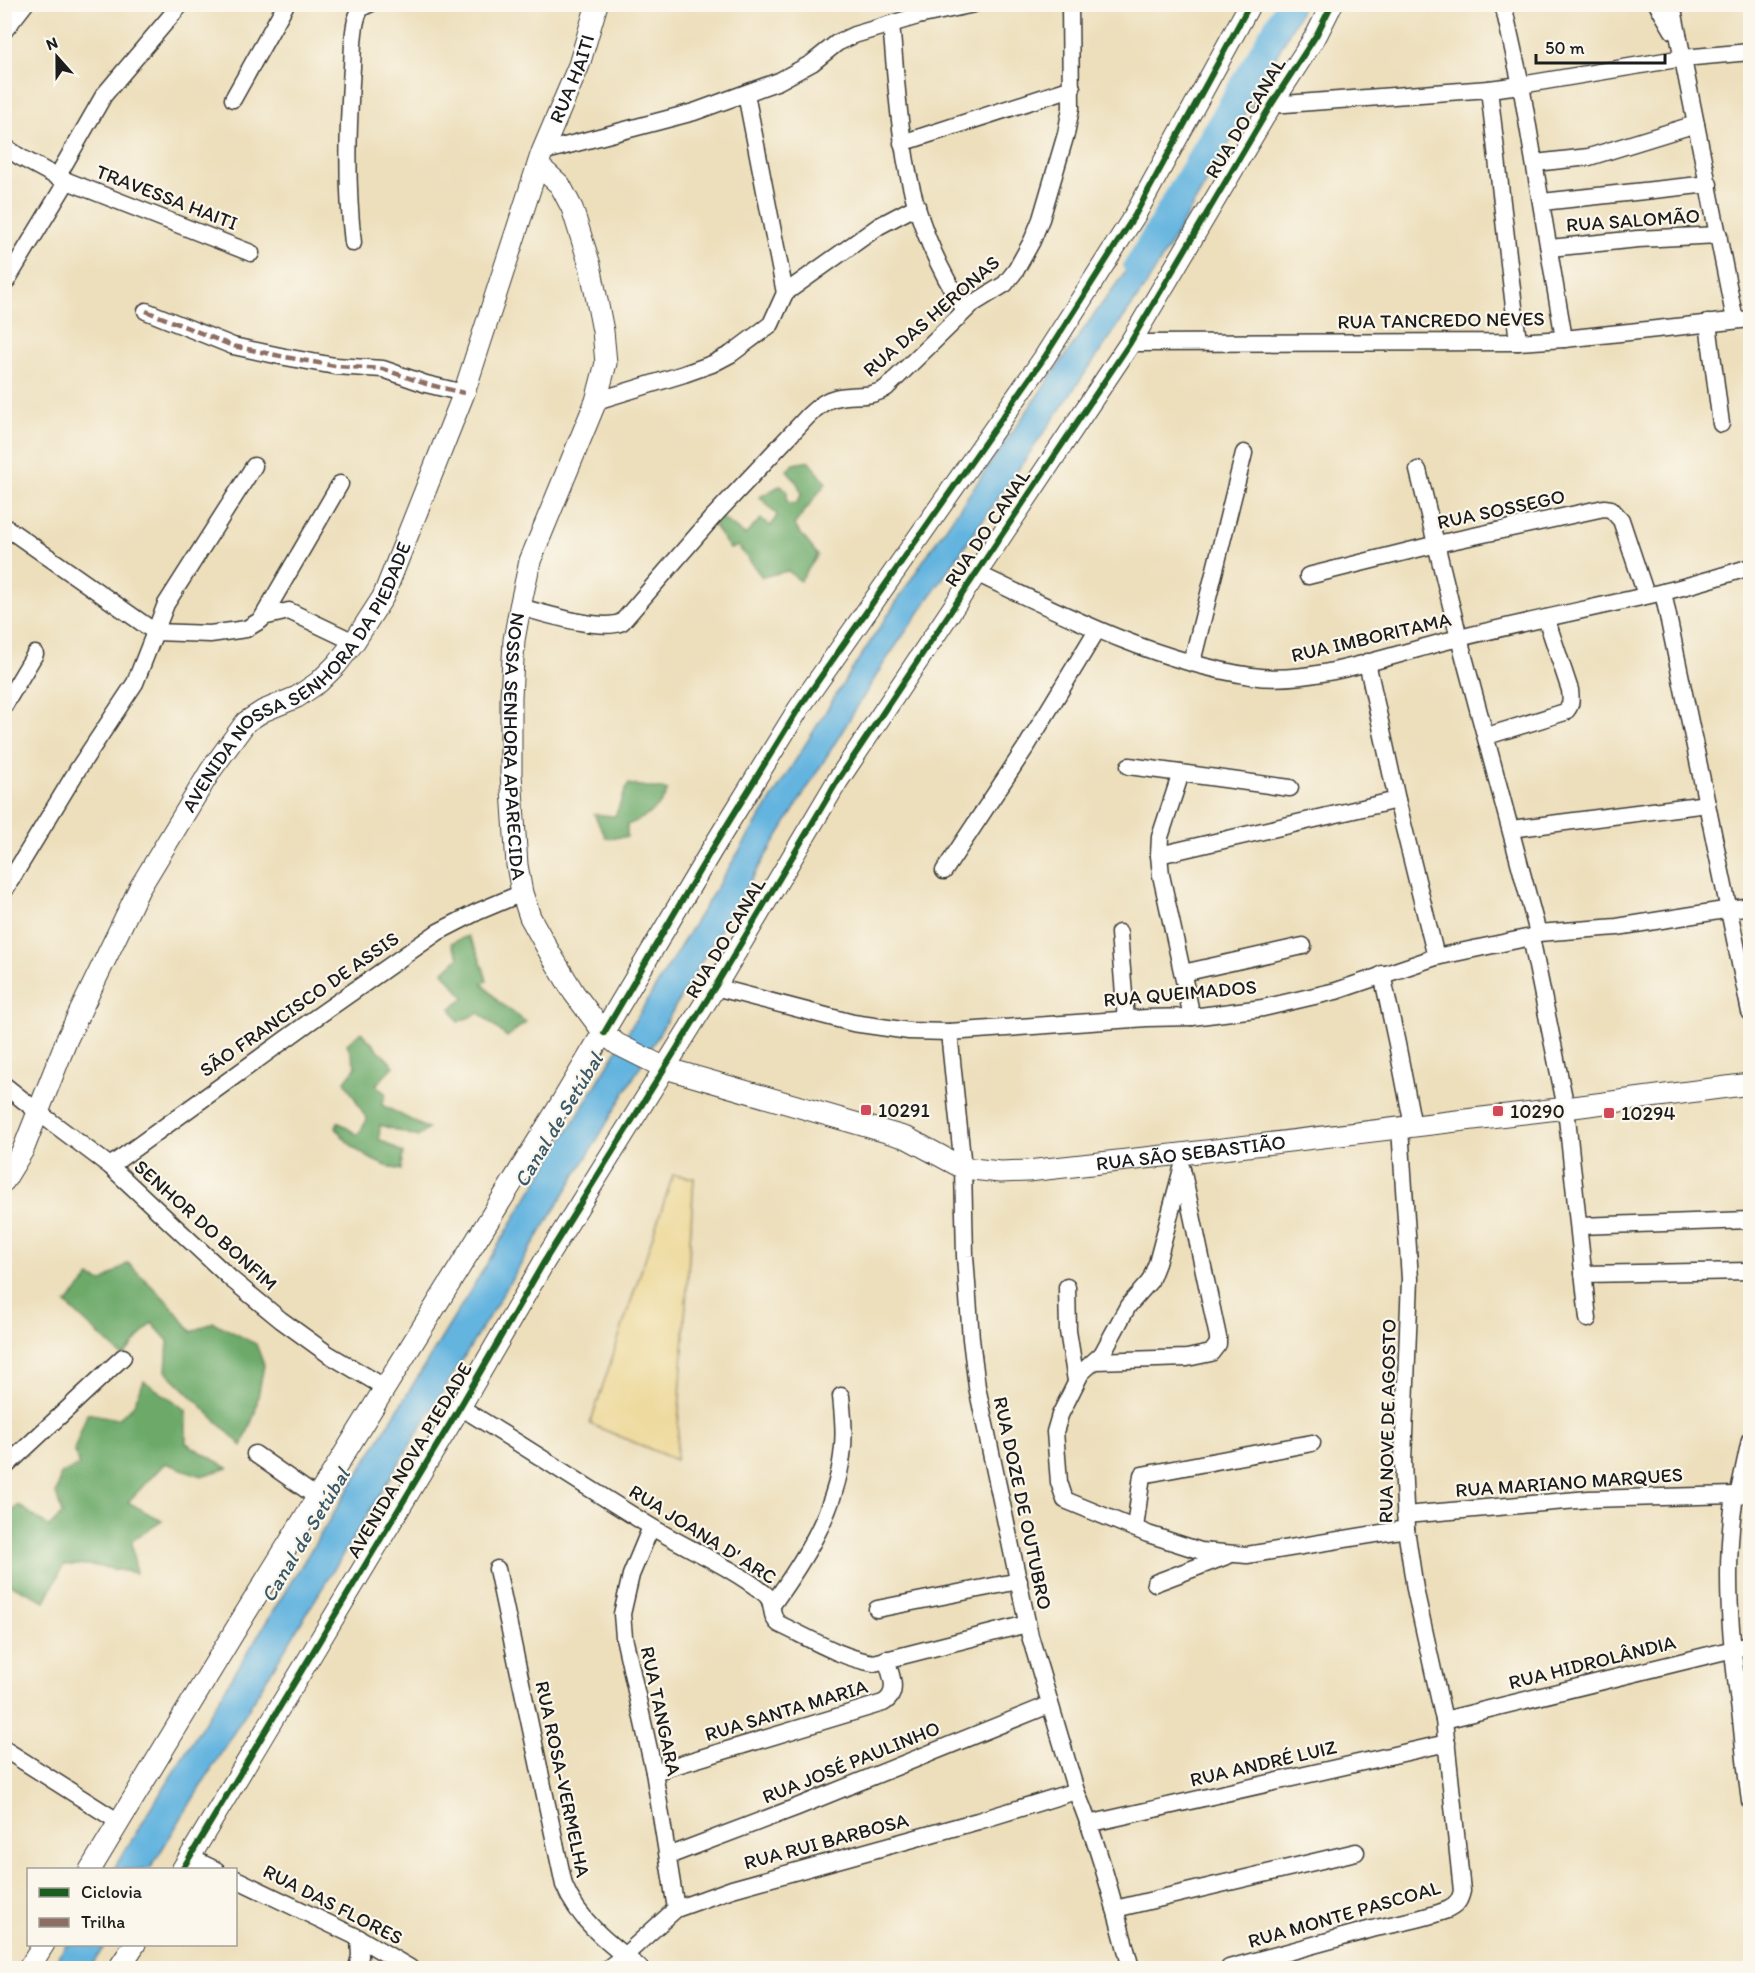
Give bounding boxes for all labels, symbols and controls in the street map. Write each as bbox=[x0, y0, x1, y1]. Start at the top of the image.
north arrow bbox=[27, 27, 87, 87]
scale bar bbox=[1536, 27, 1665, 65]
street label: RUA HAITI bbox=[544, 32, 599, 127]
text: N bbox=[43, 33, 60, 54]
text: 50 m bbox=[1545, 37, 1585, 59]
street label: RUA DO CANAL bbox=[1200, 53, 1290, 183]
street label: TRAVESSA HAITI bbox=[93, 159, 241, 235]
street label: RUA SALOMÃO bbox=[1565, 203, 1701, 237]
street label: RUA DAS HERONAS bbox=[858, 250, 1004, 382]
street label: RUA TANCREDO NEVES bbox=[1337, 306, 1545, 334]
street label: RUA DO CANAL bbox=[939, 465, 1035, 591]
street label: RUA SOSSEGO bbox=[1435, 484, 1567, 534]
street label: AVENIDA NOSSA SENHORA DA PIEDADE bbox=[176, 538, 416, 816]
street label: RUA IMBORITAMA bbox=[1289, 607, 1454, 667]
street label: NOSSA SENHORA APARECIDA bbox=[499, 611, 531, 882]
street label: RUA DO CANAL bbox=[680, 873, 770, 1003]
street label: SÃO FRANCISCO DE ASSIS bbox=[195, 926, 403, 1082]
street label: RUA QUEIMADOS bbox=[1102, 974, 1258, 1012]
water label: Canal de Setúbal bbox=[508, 1047, 609, 1192]
place label: 10291 bbox=[878, 1098, 930, 1122]
place label: 10290 bbox=[1510, 1099, 1565, 1123]
place label: 10294 bbox=[1621, 1101, 1676, 1125]
marker: 10291 bbox=[859, 1103, 873, 1117]
marker: 10290 bbox=[1491, 1104, 1505, 1118]
marker: 10294 bbox=[1602, 1106, 1616, 1120]
street label: RUA SÃO SEBASTIÃO bbox=[1095, 1130, 1287, 1175]
street label: SENHOR DO BONFIM bbox=[129, 1154, 283, 1296]
street label: RUA NOVE DE AGOSTO bbox=[1373, 1318, 1401, 1524]
street label: AVENIDA NOVA PIEDADE bbox=[341, 1358, 477, 1562]
street label: RUA DOZE DE OUTUBRO bbox=[989, 1394, 1057, 1612]
water label: Canal de Setúbal bbox=[255, 1462, 356, 1607]
street label: RUA MARIANO MARQUES bbox=[1454, 1462, 1684, 1502]
street label: RUA JOANA D' ARC bbox=[625, 1479, 781, 1589]
street label: RUA HIDROLÂNDIA bbox=[1506, 1630, 1678, 1694]
street label: RUA TANGARA bbox=[636, 1644, 686, 1778]
street label: RUA SANTA MARIA bbox=[702, 1674, 871, 1746]
street label: RUA ROSA-VERMELHA bbox=[530, 1679, 596, 1880]
street label: RUA JOSÉ PAULINHO bbox=[759, 1715, 943, 1809]
street label: RUA ANDRÉ LUIZ bbox=[1187, 1734, 1339, 1792]
street label: RUA RUI BARBOSA bbox=[741, 1807, 911, 1875]
street label: RUA DAS FLORES bbox=[259, 1858, 407, 1950]
legend bbox=[27, 1868, 237, 1946]
street label: RUA MONTE PASCOAL bbox=[1245, 1875, 1443, 1953]
text: Ciclovia bbox=[81, 1881, 143, 1903]
text: Trilha bbox=[81, 1911, 125, 1933]

